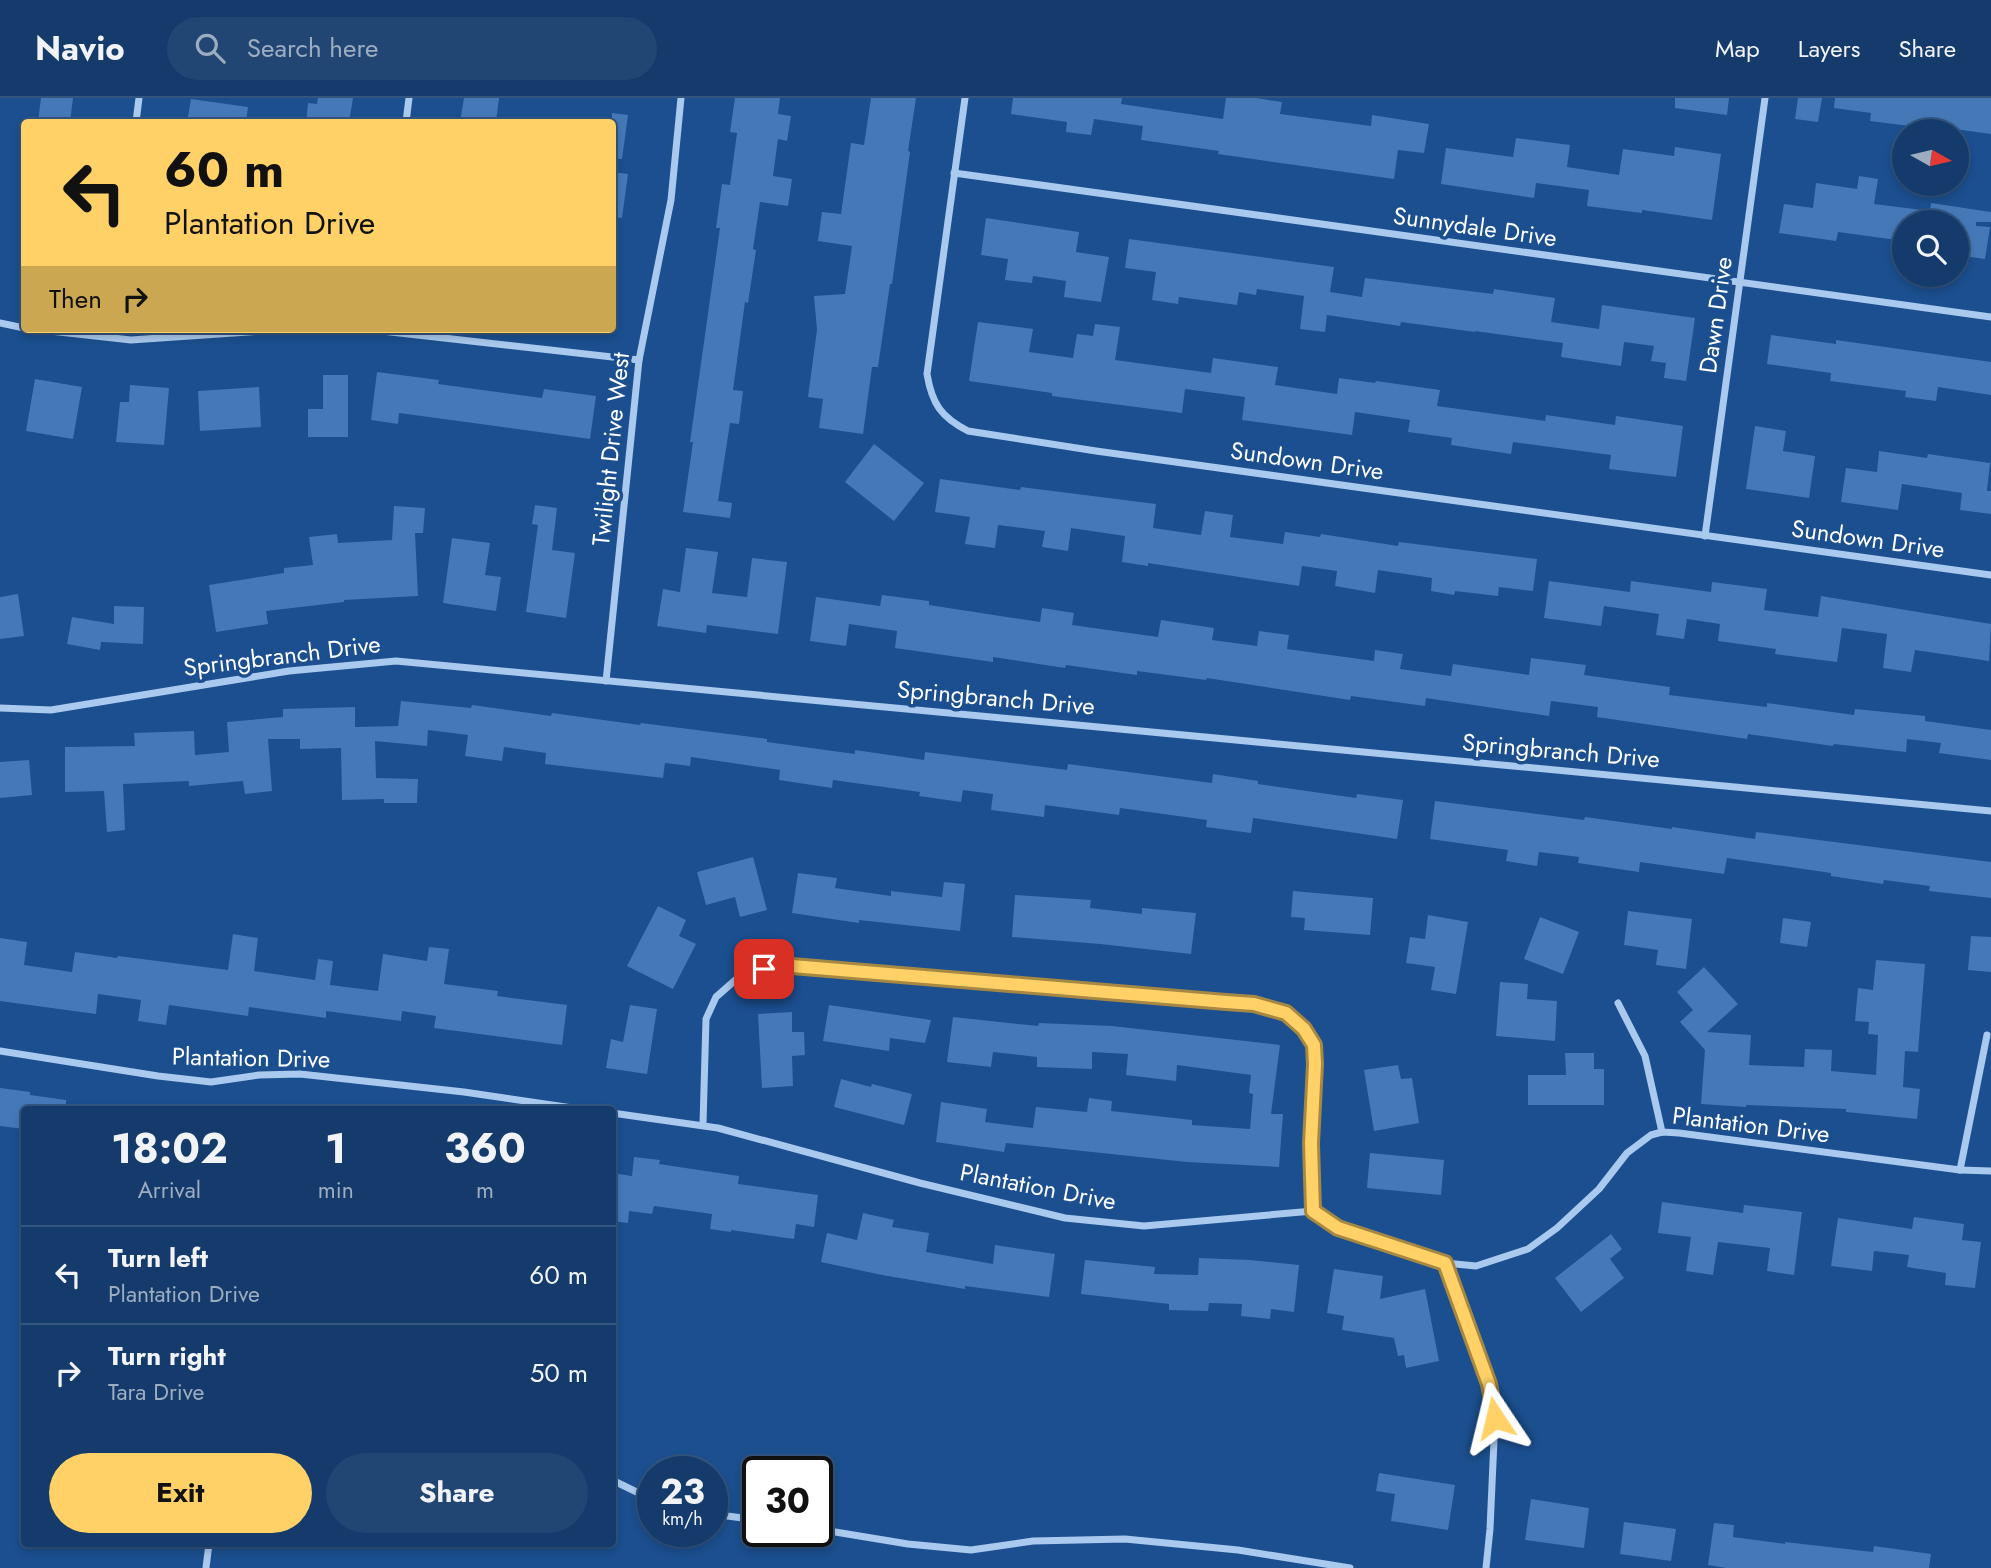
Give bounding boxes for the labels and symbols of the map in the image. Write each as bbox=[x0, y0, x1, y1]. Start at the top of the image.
north arrow bbox=[1892, 119, 1969, 196]
street label: Sunnydale Drive bbox=[1391, 198, 1559, 255]
street label: Dawn Drive bbox=[1690, 254, 1741, 375]
street label: Twilight Drive West bbox=[583, 350, 638, 547]
street label: Sundown Drive bbox=[1228, 432, 1386, 489]
street label: Sundown Drive bbox=[1789, 510, 1947, 567]
street label: Springbranch Drive bbox=[181, 626, 382, 685]
street label: Springbranch Drive bbox=[896, 671, 1096, 724]
street label: Springbranch Drive bbox=[1461, 724, 1661, 777]
pin bbox=[734, 939, 794, 999]
street label: Plantation Drive bbox=[172, 1039, 330, 1076]
street label: Plantation Drive bbox=[1670, 1097, 1832, 1152]
street label: Plantation Drive bbox=[957, 1154, 1119, 1219]
position arrow bbox=[1458, 1381, 1532, 1455]
speed limit sign: 30 bbox=[742, 1456, 833, 1547]

